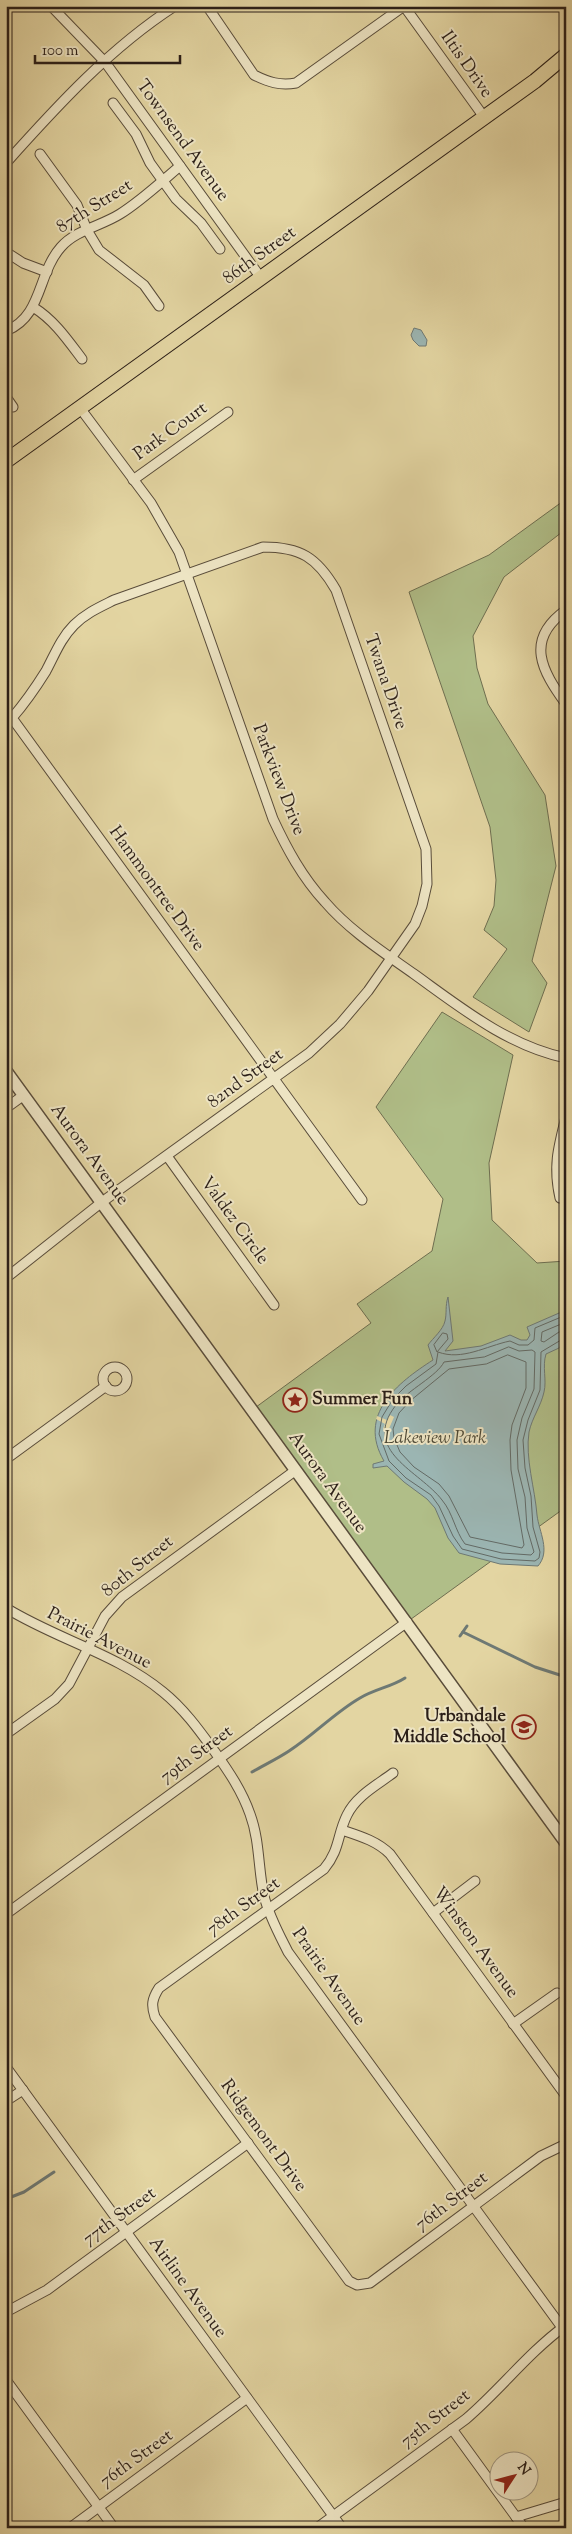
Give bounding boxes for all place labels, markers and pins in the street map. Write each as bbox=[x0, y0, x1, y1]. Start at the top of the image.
place icon: Summer Fun bbox=[282, 1387, 308, 1413]
place label: Summer Fun bbox=[312, 1387, 413, 1413]
place label: Urbandale Middle School bbox=[393, 1704, 507, 1751]
school or university icon: Urbandale Middle School bbox=[511, 1714, 537, 1740]

